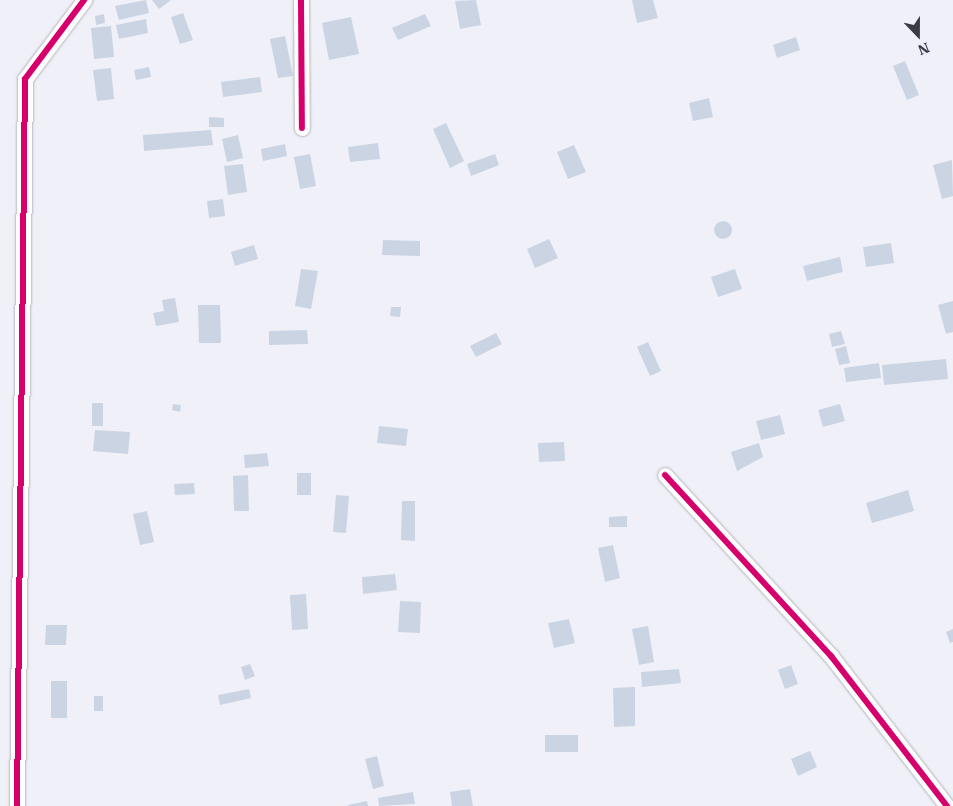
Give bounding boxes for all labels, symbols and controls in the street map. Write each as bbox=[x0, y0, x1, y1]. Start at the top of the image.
north arrow bbox=[893, 10, 943, 60]
text: N bbox=[915, 38, 932, 59]

